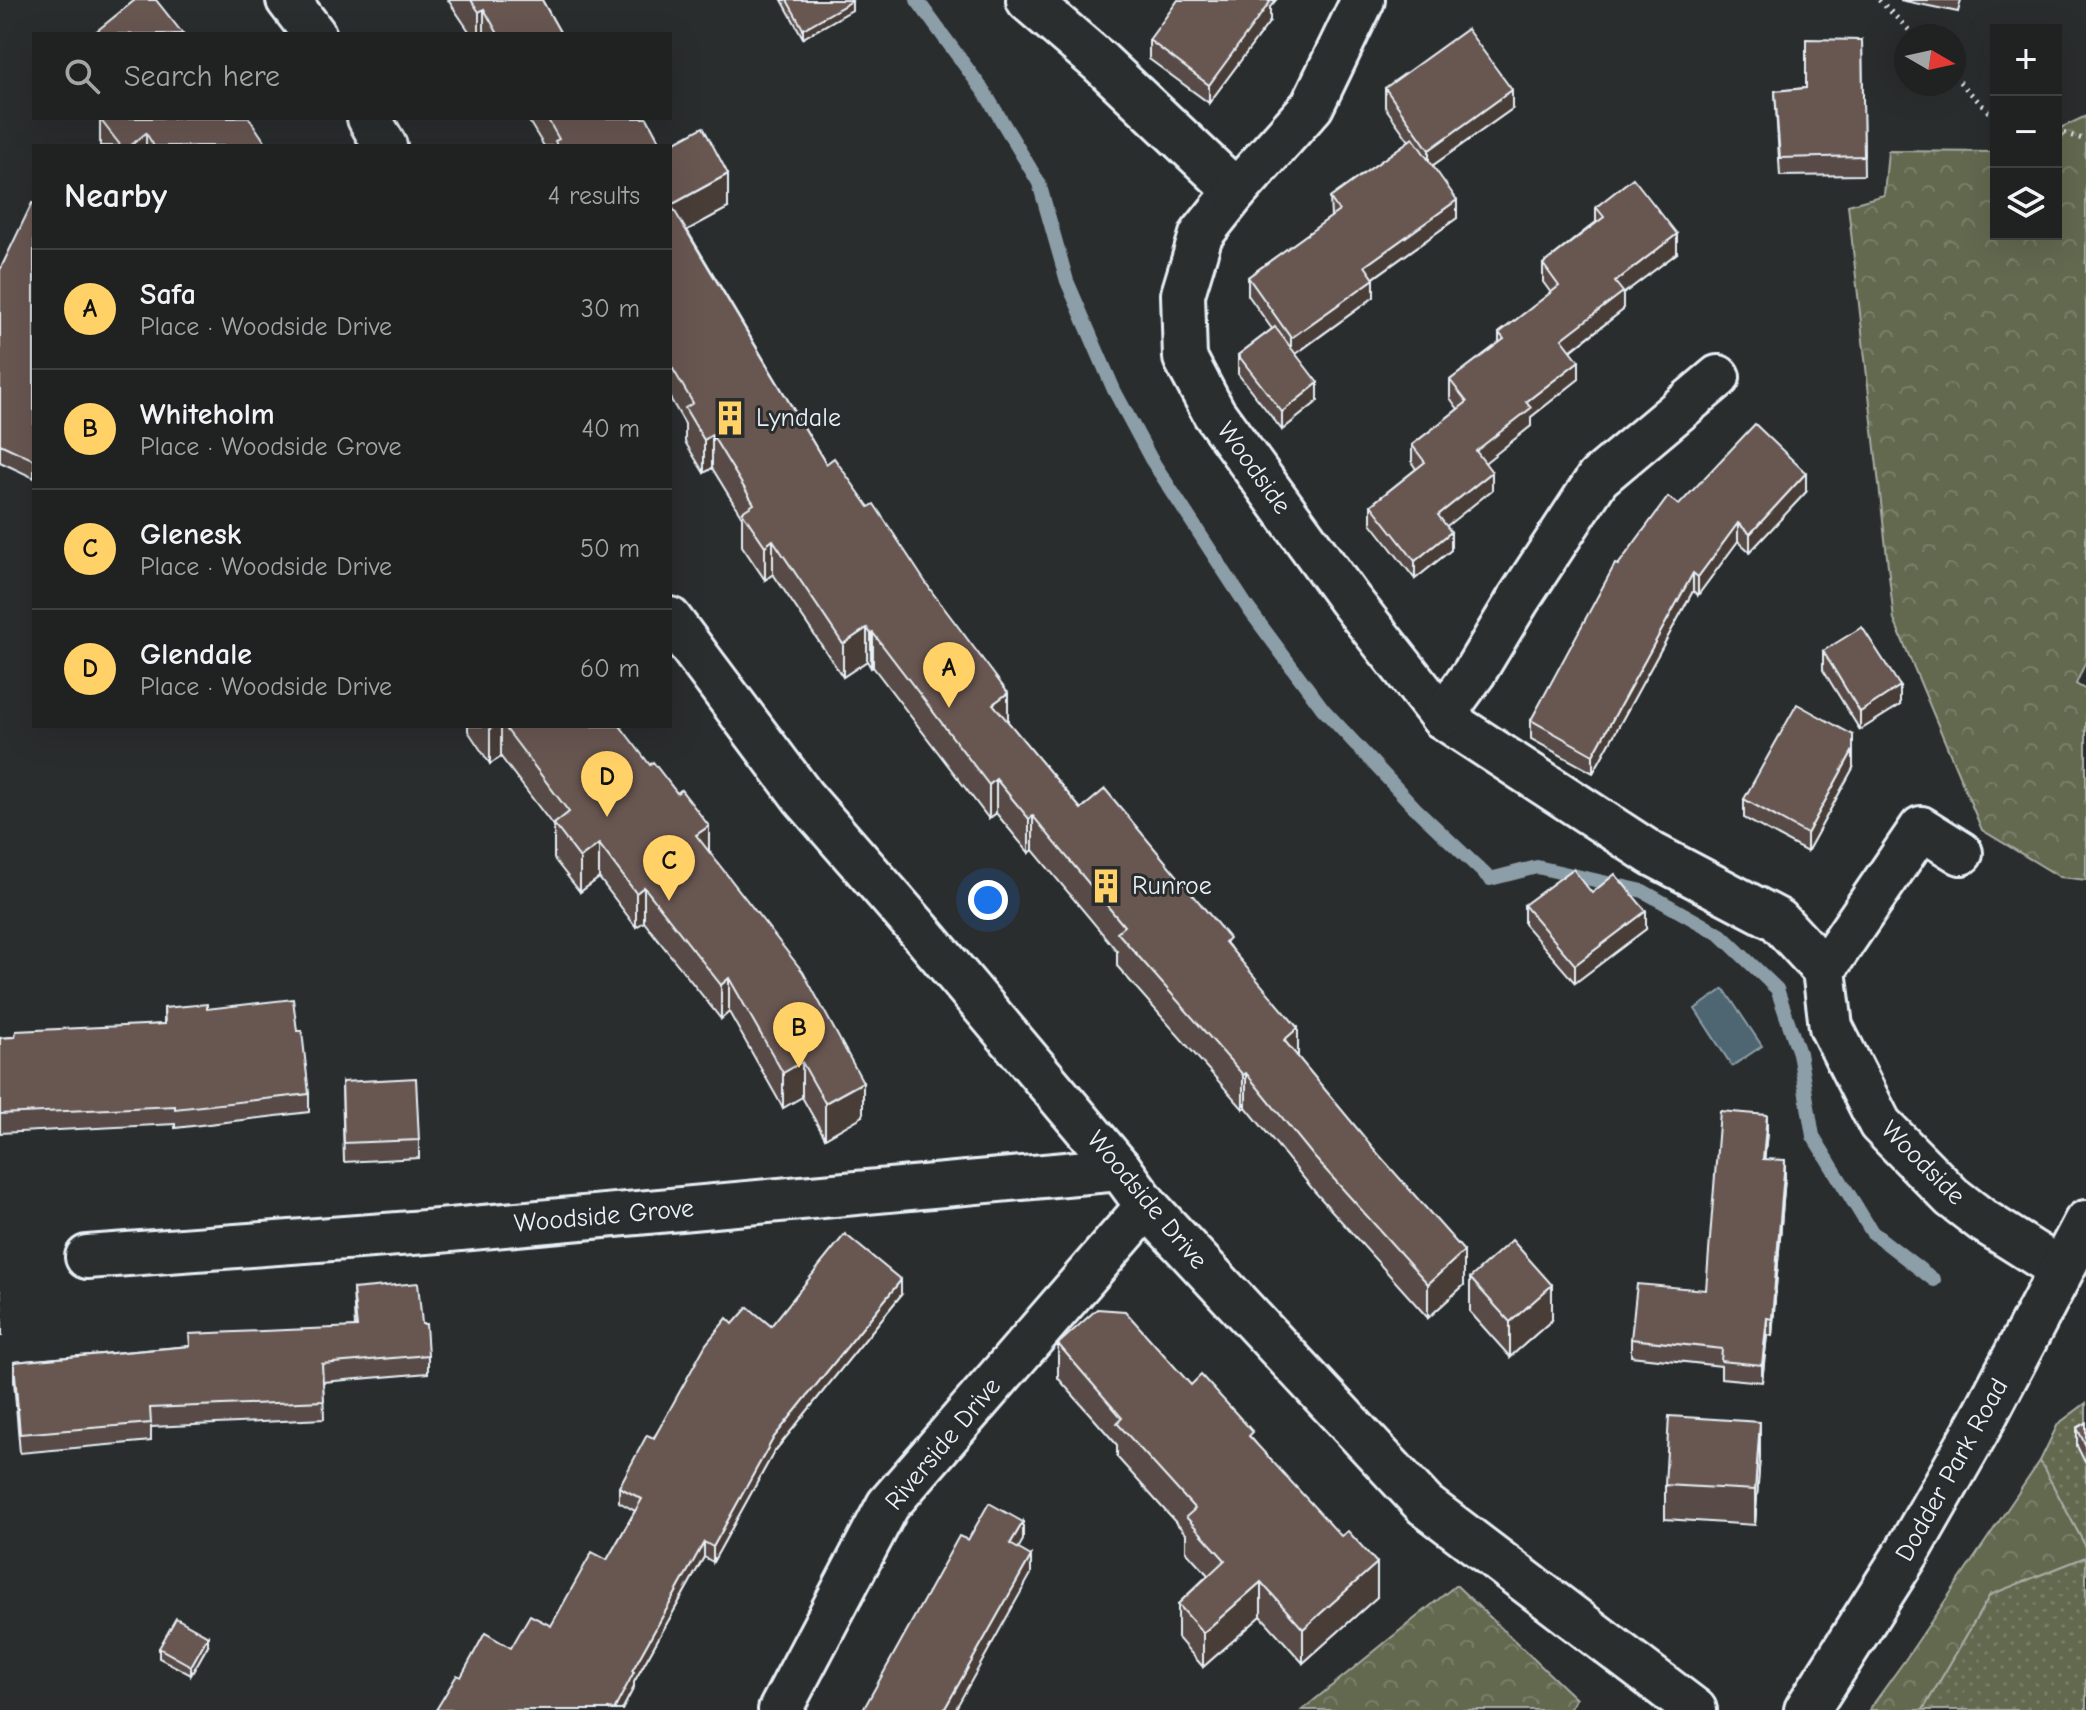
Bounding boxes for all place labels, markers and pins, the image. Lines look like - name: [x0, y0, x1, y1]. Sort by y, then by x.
- building icon: Lyndale: [711, 399, 749, 437]
- place label: Lyndale: [756, 403, 841, 433]
- pin: A: [923, 642, 975, 708]
- pin: D: [581, 751, 633, 817]
- pin: C: [643, 835, 695, 901]
- building icon: Runroe: [1087, 867, 1125, 905]
- place label: Runroe: [1132, 871, 1212, 901]
- pin: B: [773, 1002, 825, 1068]

